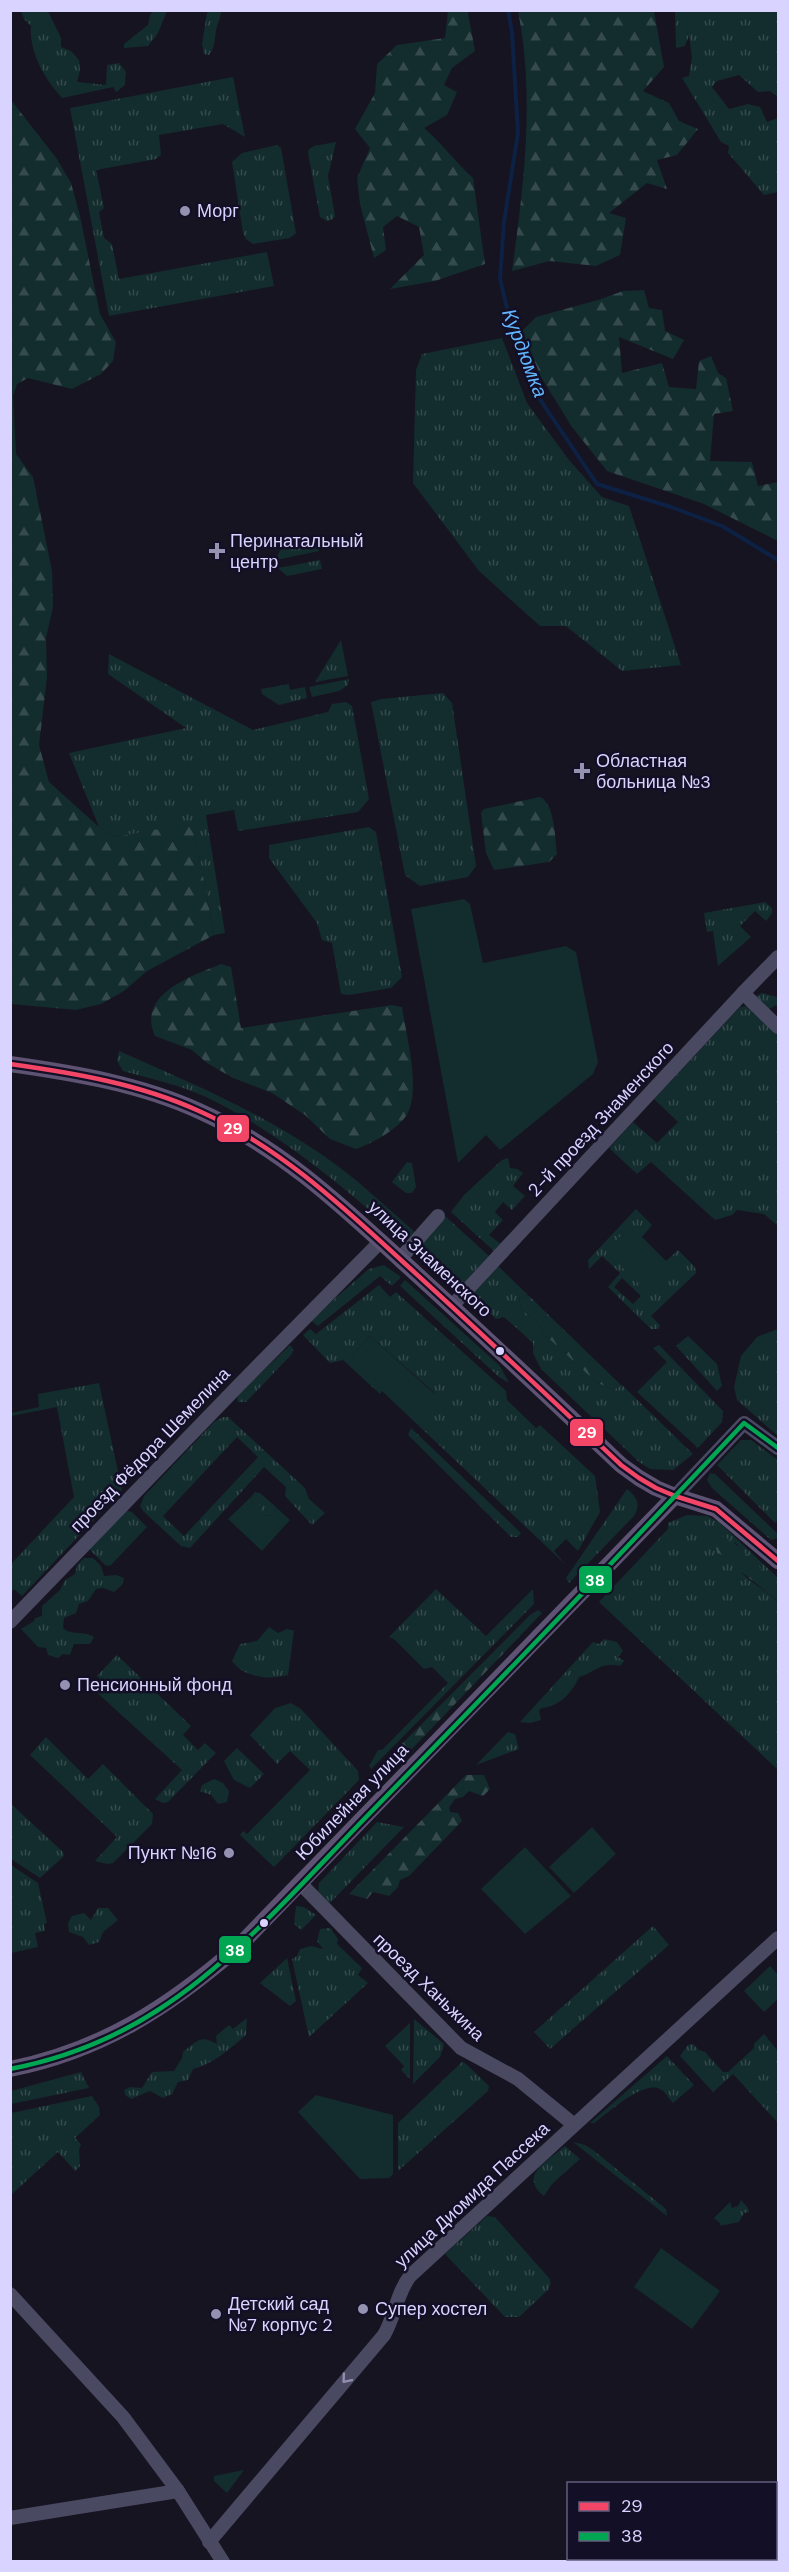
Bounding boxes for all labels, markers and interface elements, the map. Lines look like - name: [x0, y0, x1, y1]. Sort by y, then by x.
- place label: Морг: [197, 199, 239, 223]
- marker: Морг: [178, 204, 192, 218]
- water label: Курдюмка: [496, 305, 554, 401]
- place label: Перинатальный центр: [230, 529, 363, 574]
- marker: Перинатальный центр: [208, 542, 226, 560]
- place label: Областная больница №3: [596, 749, 711, 794]
- marker: Областная больница №3: [573, 762, 591, 780]
- street label: 2-й проезд Знаменского: [523, 1036, 679, 1202]
- line badge: 29: [216, 1114, 250, 1143]
- text: 29: [223, 1118, 243, 1139]
- street label: улица Знаменского: [363, 1195, 497, 1323]
- unlabelled marker: [494, 1345, 506, 1357]
- street label: проезд Фёдора Шемелина: [65, 1362, 236, 1538]
- line badge: 29: [569, 1418, 604, 1447]
- text: 29: [577, 1422, 597, 1443]
- line badge: 38: [578, 1565, 613, 1594]
- text: 38: [585, 1570, 605, 1591]
- place label: Пенсионный фонд: [77, 1673, 232, 1697]
- marker: Пенсионный фонд: [58, 1678, 72, 1692]
- street label: Юбилейная улица: [290, 1738, 414, 1865]
- place label: Пункт №16: [128, 1841, 217, 1865]
- marker: Пункт №16: [222, 1846, 236, 1860]
- unlabelled marker: [258, 1917, 270, 1929]
- street label: проезд Ханьжина: [368, 1928, 491, 2047]
- line badge: 38: [218, 1935, 252, 1964]
- text: 38: [225, 1940, 245, 1961]
- street label: улица Диомида Пассека: [389, 2116, 555, 2273]
- place label: Детский сад №7 корпус 2: [228, 2292, 333, 2337]
- place label: Супер хостел: [375, 2297, 487, 2321]
- marker: Супер хостел: [356, 2302, 370, 2316]
- marker: Детский сад №7 корпус 2: [209, 2307, 223, 2321]
- one-way arrow: [343, 2373, 354, 2384]
- legend: [567, 2482, 777, 2560]
- text: 29: [621, 2494, 643, 2518]
- text: 38: [621, 2524, 643, 2548]

